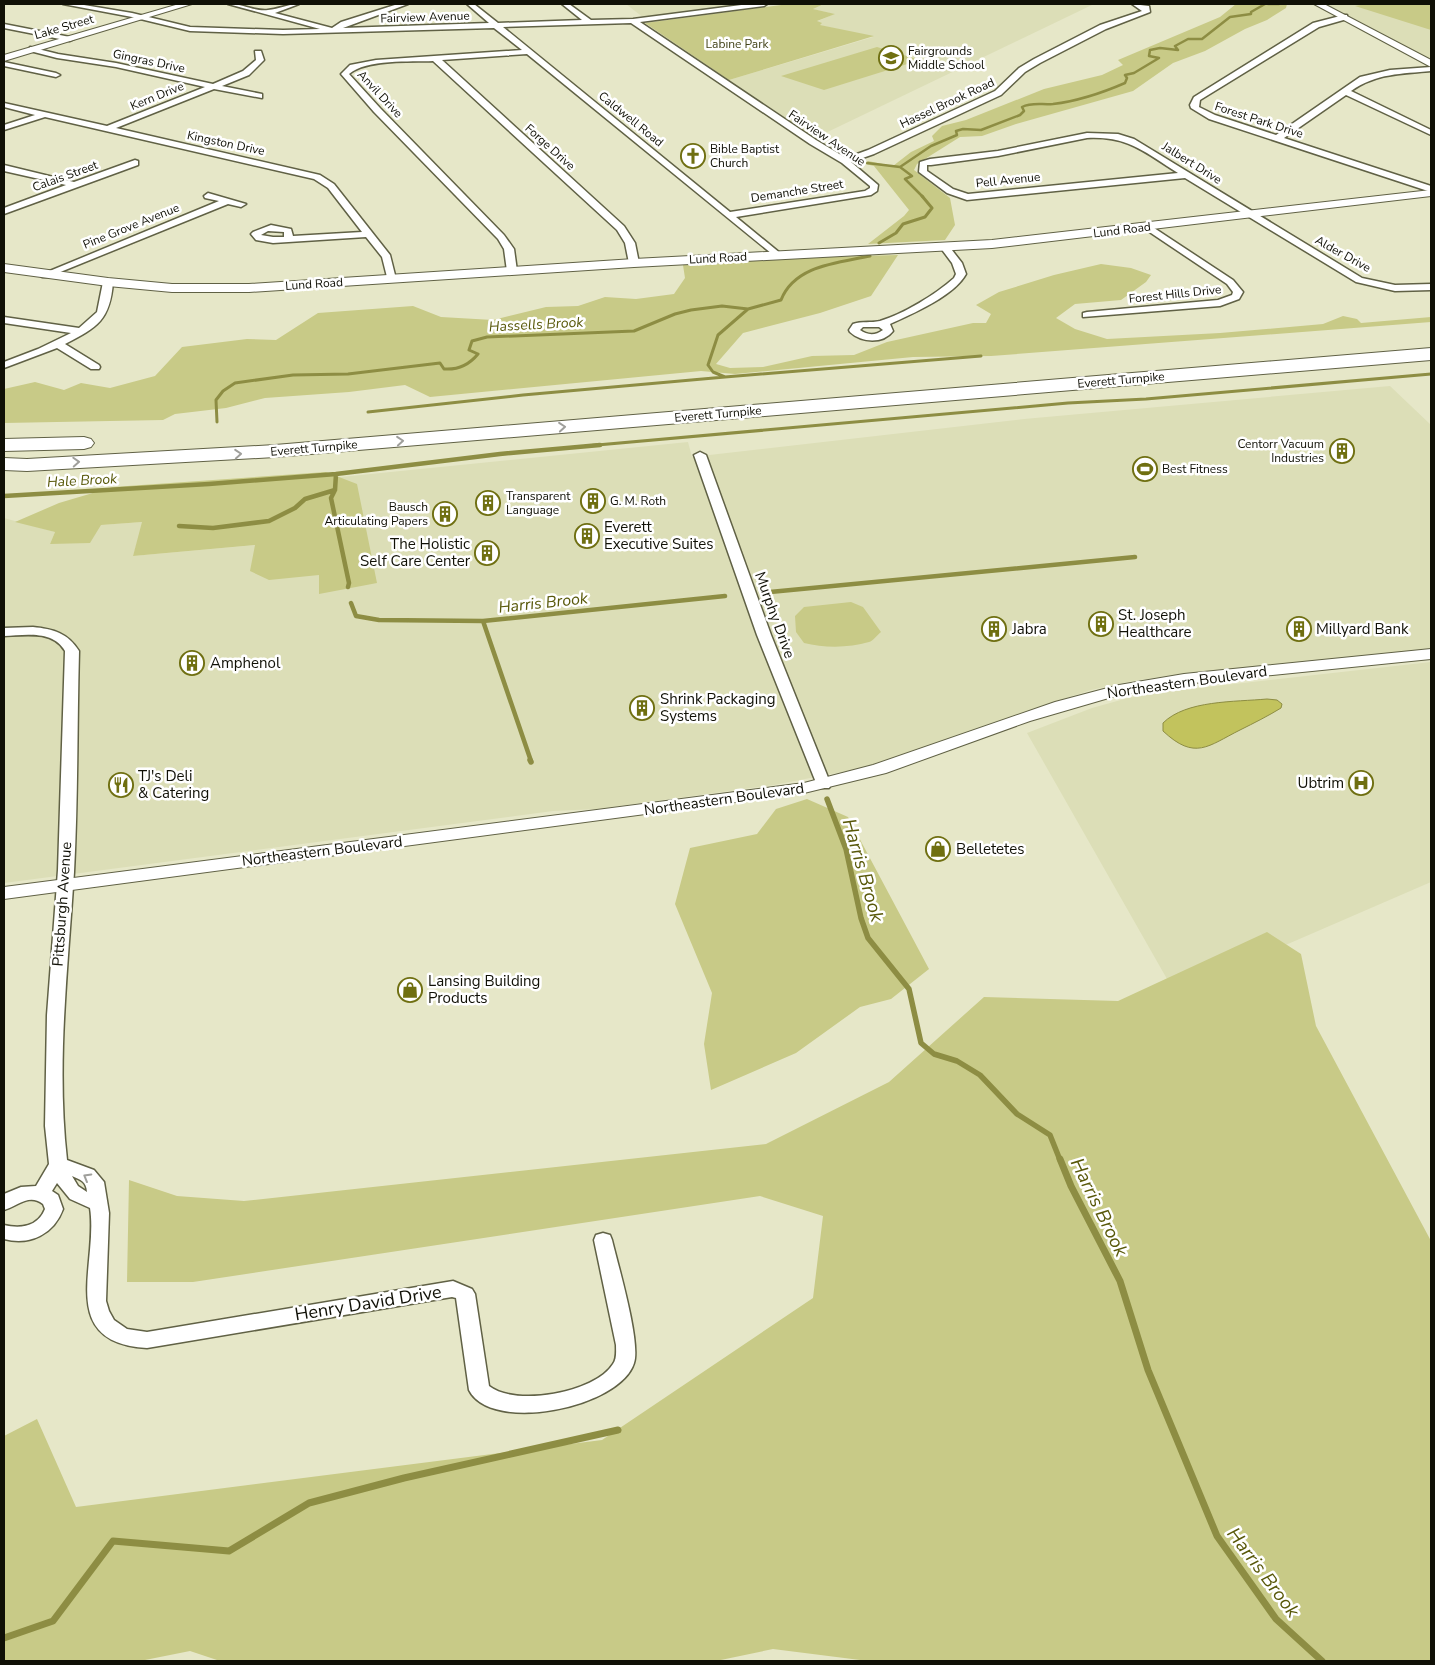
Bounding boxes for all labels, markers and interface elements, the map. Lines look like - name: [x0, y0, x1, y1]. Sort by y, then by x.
- street label: Fairview Avenue: [380, 7, 470, 27]
- street label: Lake Street: [33, 11, 96, 43]
- park label: Labine Park: [706, 36, 769, 52]
- place label: Fairgrounds Middle School: [908, 43, 985, 73]
- school or university icon: Fairgrounds Middle School: [878, 45, 904, 71]
- street label: Gingras Drive: [112, 46, 186, 76]
- street label: Anvil Drive: [354, 67, 406, 121]
- street label: Hassel Brook Road: [897, 74, 997, 132]
- street label: Kern Drive: [128, 78, 186, 114]
- street label: Caldwell Road: [595, 88, 667, 150]
- street label: Forest Park Drive: [1213, 98, 1305, 142]
- street label: Fairview Avenue: [785, 106, 869, 170]
- street label: Forge Drive: [522, 120, 578, 174]
- street label: Kingston Drive: [186, 127, 266, 159]
- street label: Jalbert Drive: [1158, 138, 1225, 188]
- place label: Bible Baptist Church: [710, 141, 780, 171]
- church icon: Bible Baptist Church: [680, 143, 706, 169]
- street label: Calais Street: [30, 156, 101, 195]
- street label: Pell Avenue: [975, 169, 1041, 191]
- street label: Demanche Street: [750, 176, 845, 206]
- street label: Pine Grove Avenue: [80, 199, 182, 253]
- street label: Lund Road: [1092, 219, 1152, 241]
- street label: Alder Drive: [1312, 232, 1374, 276]
- street label: Lund Road: [689, 248, 747, 268]
- street label: Lund Road: [285, 274, 343, 294]
- street label: Forest Hills Drive: [1128, 281, 1222, 307]
- water label: Hassells Brook: [488, 312, 585, 336]
- street label: Everett Turnpike: [1077, 368, 1165, 392]
- street label: Everett Turnpike: [674, 402, 762, 426]
- one-way arrow: [558, 422, 566, 433]
- one-way arrow: [396, 435, 404, 446]
- street label: Everett Turnpike: [270, 436, 358, 460]
- place label: Centorr Vacuum Industries: [1237, 436, 1324, 466]
- building icon: Centorr Vacuum Industries: [1329, 438, 1355, 464]
- one-way arrow: [234, 448, 242, 459]
- sports icon: Best Fitness: [1132, 456, 1158, 482]
- one-way arrow: [72, 457, 80, 468]
- place label: Best Fitness: [1162, 461, 1228, 477]
- water label: Hale Brook: [46, 469, 119, 492]
- place label: Transparent Language: [506, 488, 571, 518]
- building icon: G. M. Roth: [580, 488, 606, 514]
- building icon: Transparent Language: [475, 490, 501, 516]
- place label: G. M. Roth: [610, 493, 666, 509]
- place label: Bausch Articulating Papers: [324, 499, 428, 529]
- building icon: Bausch Articulating Papers: [432, 501, 458, 527]
- place label: Everett Executive Suites: [604, 517, 713, 554]
- building icon: Everett Executive Suites: [574, 523, 600, 549]
- place label: The Holistic Self Care Center: [360, 534, 471, 571]
- building icon: The Holistic Self Care Center: [474, 540, 500, 566]
- street label: Murphy Drive: [750, 569, 800, 661]
- water label: Harris Brook: [497, 587, 590, 619]
- place label: St. Joseph Healthcare: [1118, 605, 1192, 642]
- building icon: St. Joseph Healthcare: [1088, 611, 1114, 637]
- building icon: Jabra: [981, 616, 1007, 642]
- building icon: Millyard Bank: [1286, 616, 1312, 642]
- place label: Jabra: [1011, 619, 1047, 639]
- place label: Millyard Bank: [1316, 619, 1409, 639]
- building icon: Amphenol: [179, 650, 205, 676]
- place label: Amphenol: [210, 653, 281, 673]
- street label: Northeastern Boulevard: [1106, 661, 1268, 703]
- place label: Shrink Packaging Systems: [660, 689, 775, 726]
- building icon: Shrink Packaging Systems: [629, 695, 655, 721]
- place label: TJ's Deli & Catering: [138, 766, 209, 803]
- hospital icon: Ubtrim: [1348, 770, 1374, 796]
- restaurant icon: TJ's Deli & Catering: [108, 772, 134, 798]
- place label: Ubtrim: [1297, 773, 1344, 793]
- street label: Northeastern Boulevard: [643, 778, 805, 820]
- water label: Harris Brook: [836, 815, 890, 926]
- street label: Northeastern Boulevard: [241, 831, 403, 871]
- shop icon: Belletetes: [925, 836, 951, 862]
- place label: Belletetes: [956, 839, 1024, 859]
- street label: Pittsburgh Avenue: [48, 841, 76, 967]
- place label: Lansing Building Products: [428, 971, 540, 1008]
- shop icon: Lansing Building Products: [397, 977, 423, 1003]
- water label: Harris Brook: [1064, 1154, 1134, 1262]
- one-way arrow: [83, 1173, 92, 1183]
- street label: Henry David Drive: [293, 1280, 443, 1326]
- water label: Harris Brook: [1221, 1522, 1306, 1623]

